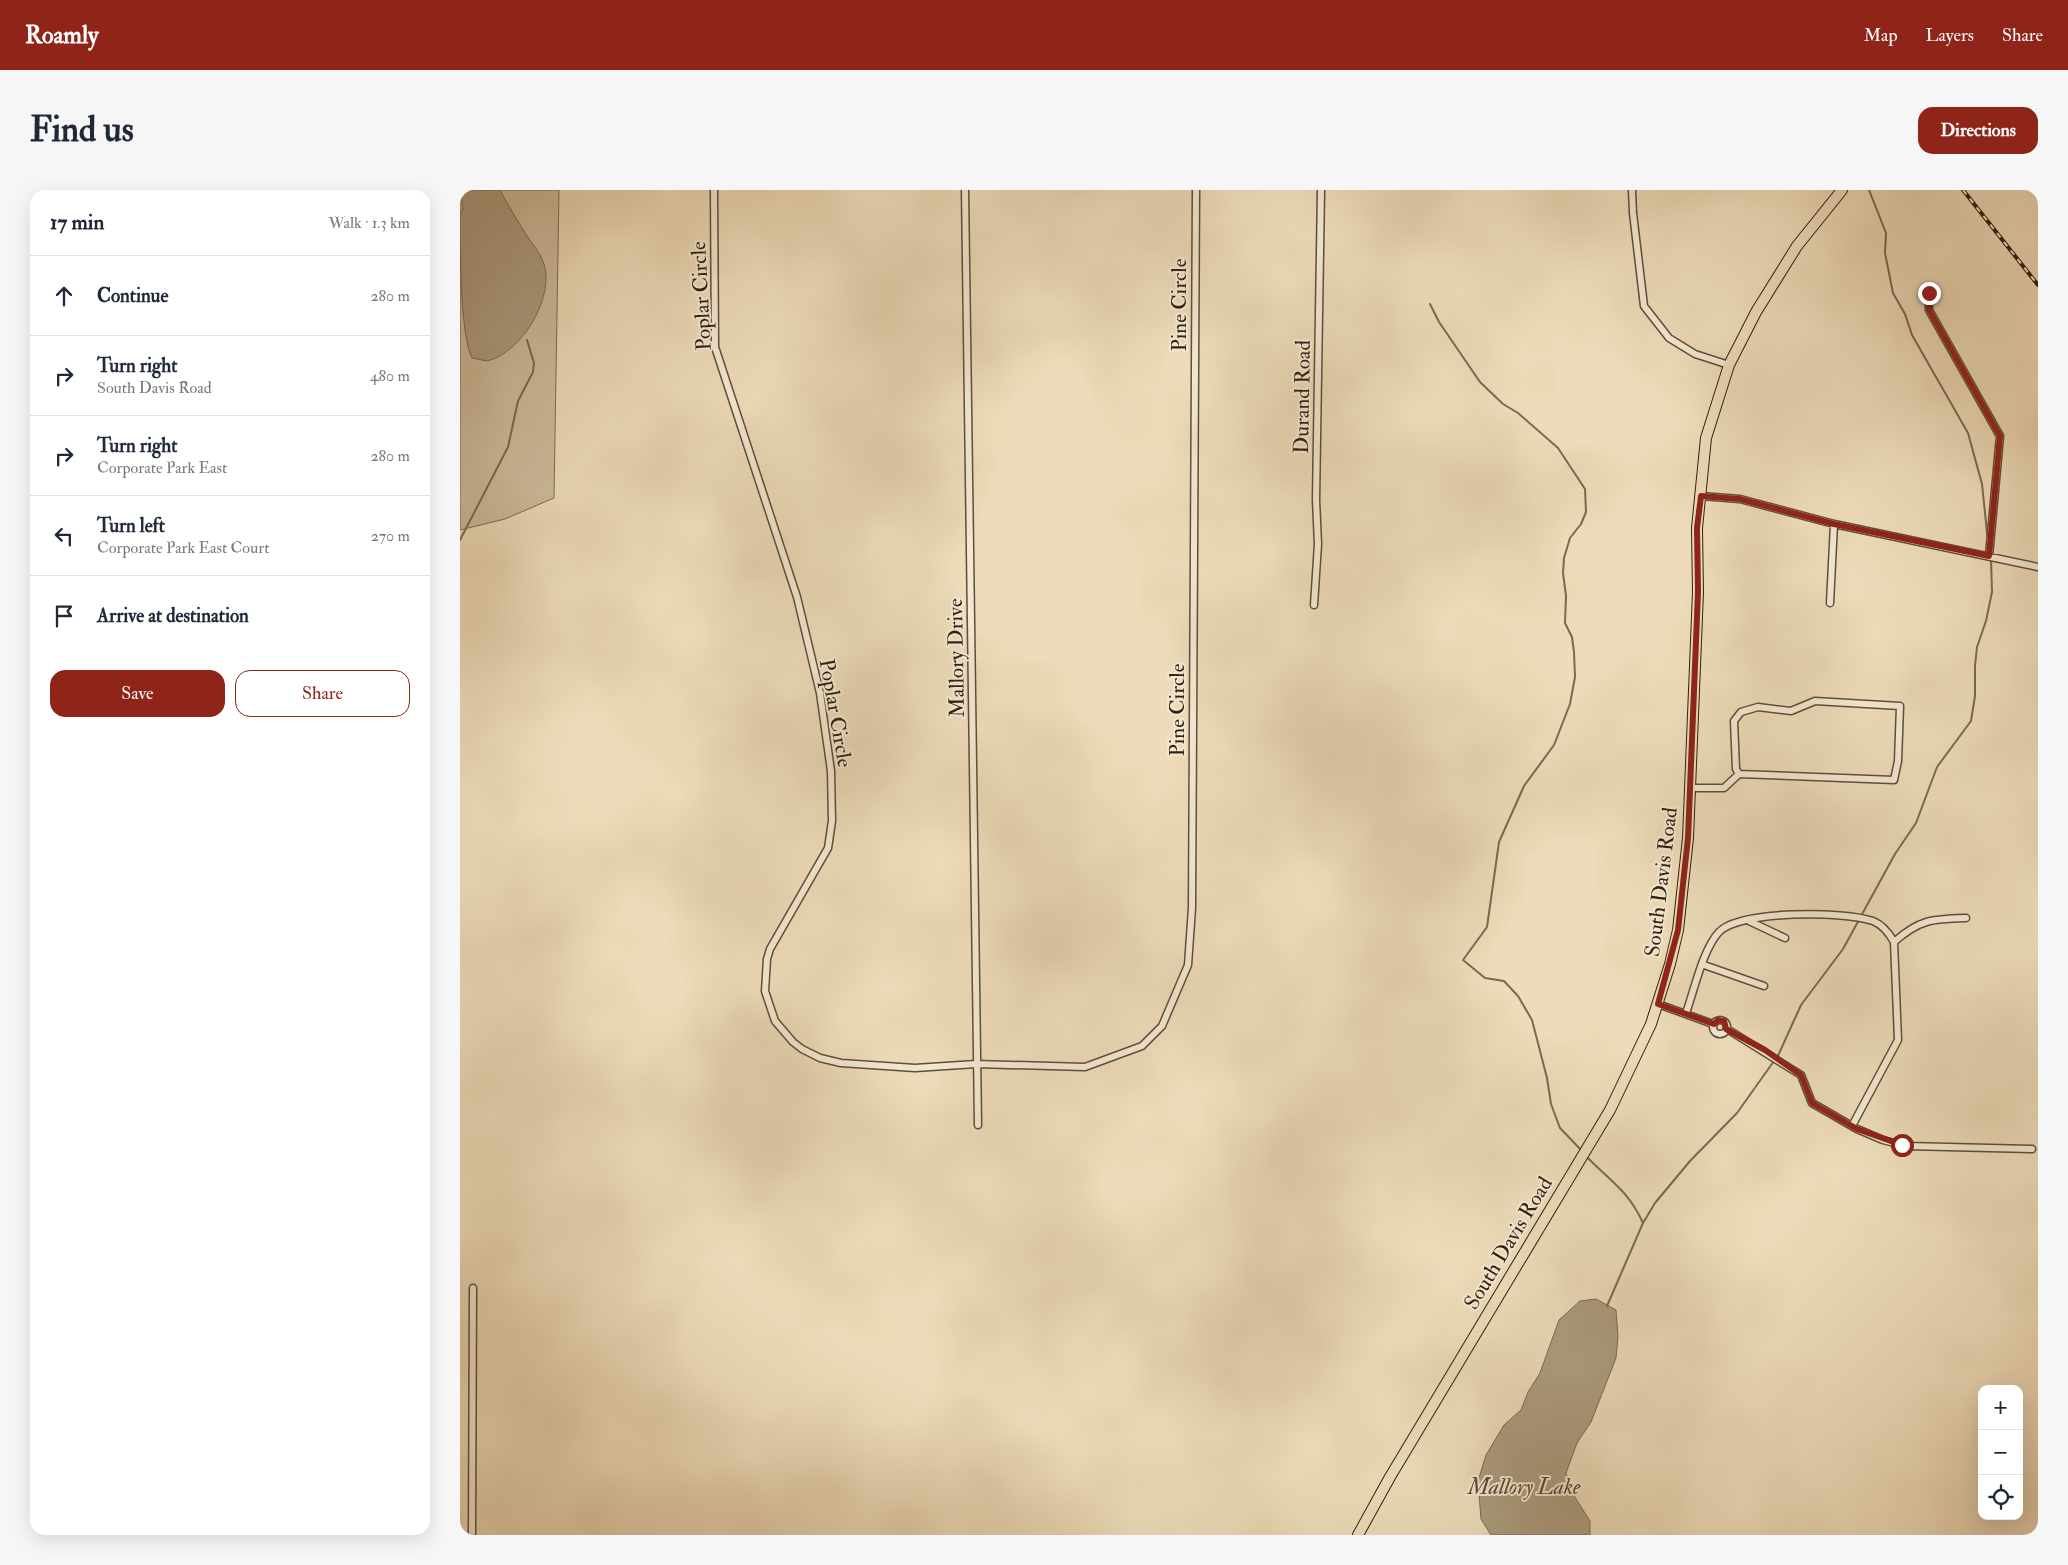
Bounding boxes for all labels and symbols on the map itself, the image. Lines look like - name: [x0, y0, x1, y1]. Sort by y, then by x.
- street label: Poplar Circle: [685, 240, 718, 351]
- street label: Pine Circle: [1166, 258, 1193, 351]
- route end: [1918, 282, 1941, 305]
- street label: Durand Road: [1288, 339, 1317, 454]
- street label: Mallory Drive: [942, 598, 971, 718]
- street label: Poplar Circle: [813, 657, 858, 770]
- street label: Pine Circle: [1164, 663, 1191, 756]
- street label: South Davis Road: [1639, 805, 1684, 958]
- route start: [1891, 1134, 1914, 1157]
- street label: South Davis Road: [1458, 1171, 1559, 1315]
- water label: Mallory Lake: [1466, 1473, 1581, 1501]

